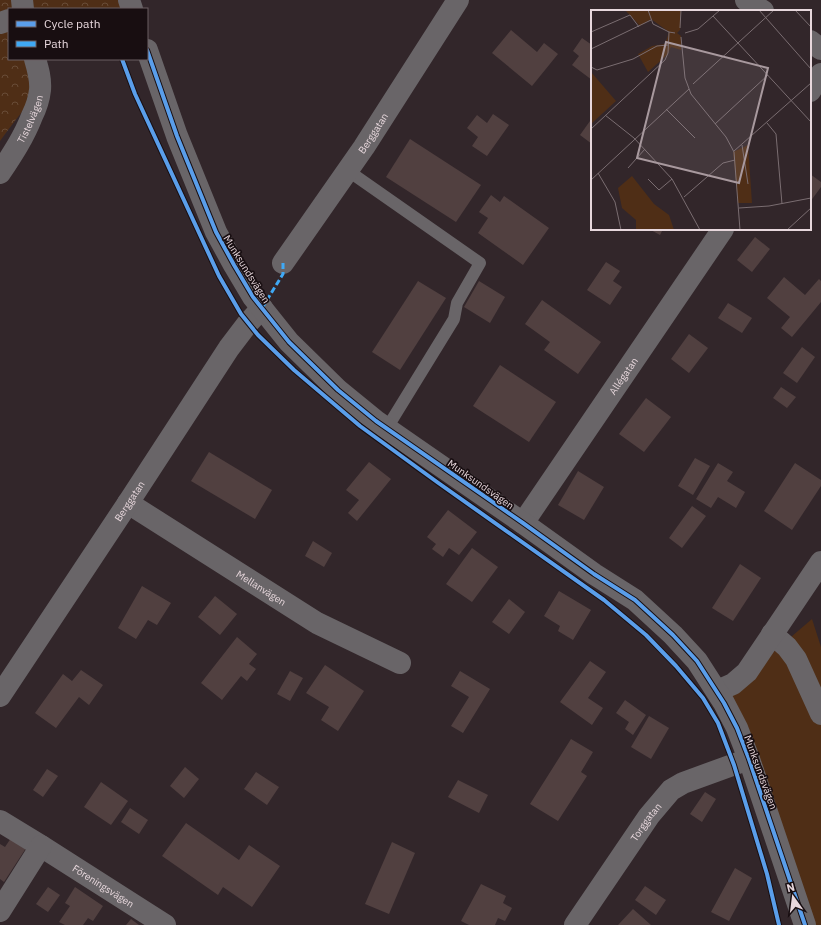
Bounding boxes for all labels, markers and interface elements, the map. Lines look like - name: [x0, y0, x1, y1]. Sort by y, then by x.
- legend: [8, 8, 148, 60]
- inset map: [591, 10, 811, 230]
- text: Cycle path: [44, 16, 101, 31]
- text: Path: [44, 36, 69, 51]
- street label: Tistelvägen: [14, 94, 46, 146]
- street label: Berggatan: [355, 111, 391, 156]
- street label: Munksundsvägen: [220, 233, 273, 306]
- street label: Allégatan: [606, 355, 641, 397]
- street label: Munksundsvägen: [445, 457, 516, 512]
- street label: Berggatan: [112, 478, 148, 524]
- street label: Mellanvägen: [234, 567, 288, 609]
- street label: Munksundsvägen: [741, 733, 780, 811]
- street label: Torggatan: [628, 800, 664, 844]
- street label: Föreningsvägen: [70, 862, 136, 911]
- north arrow: [773, 877, 813, 917]
- text: N: [785, 880, 796, 895]

